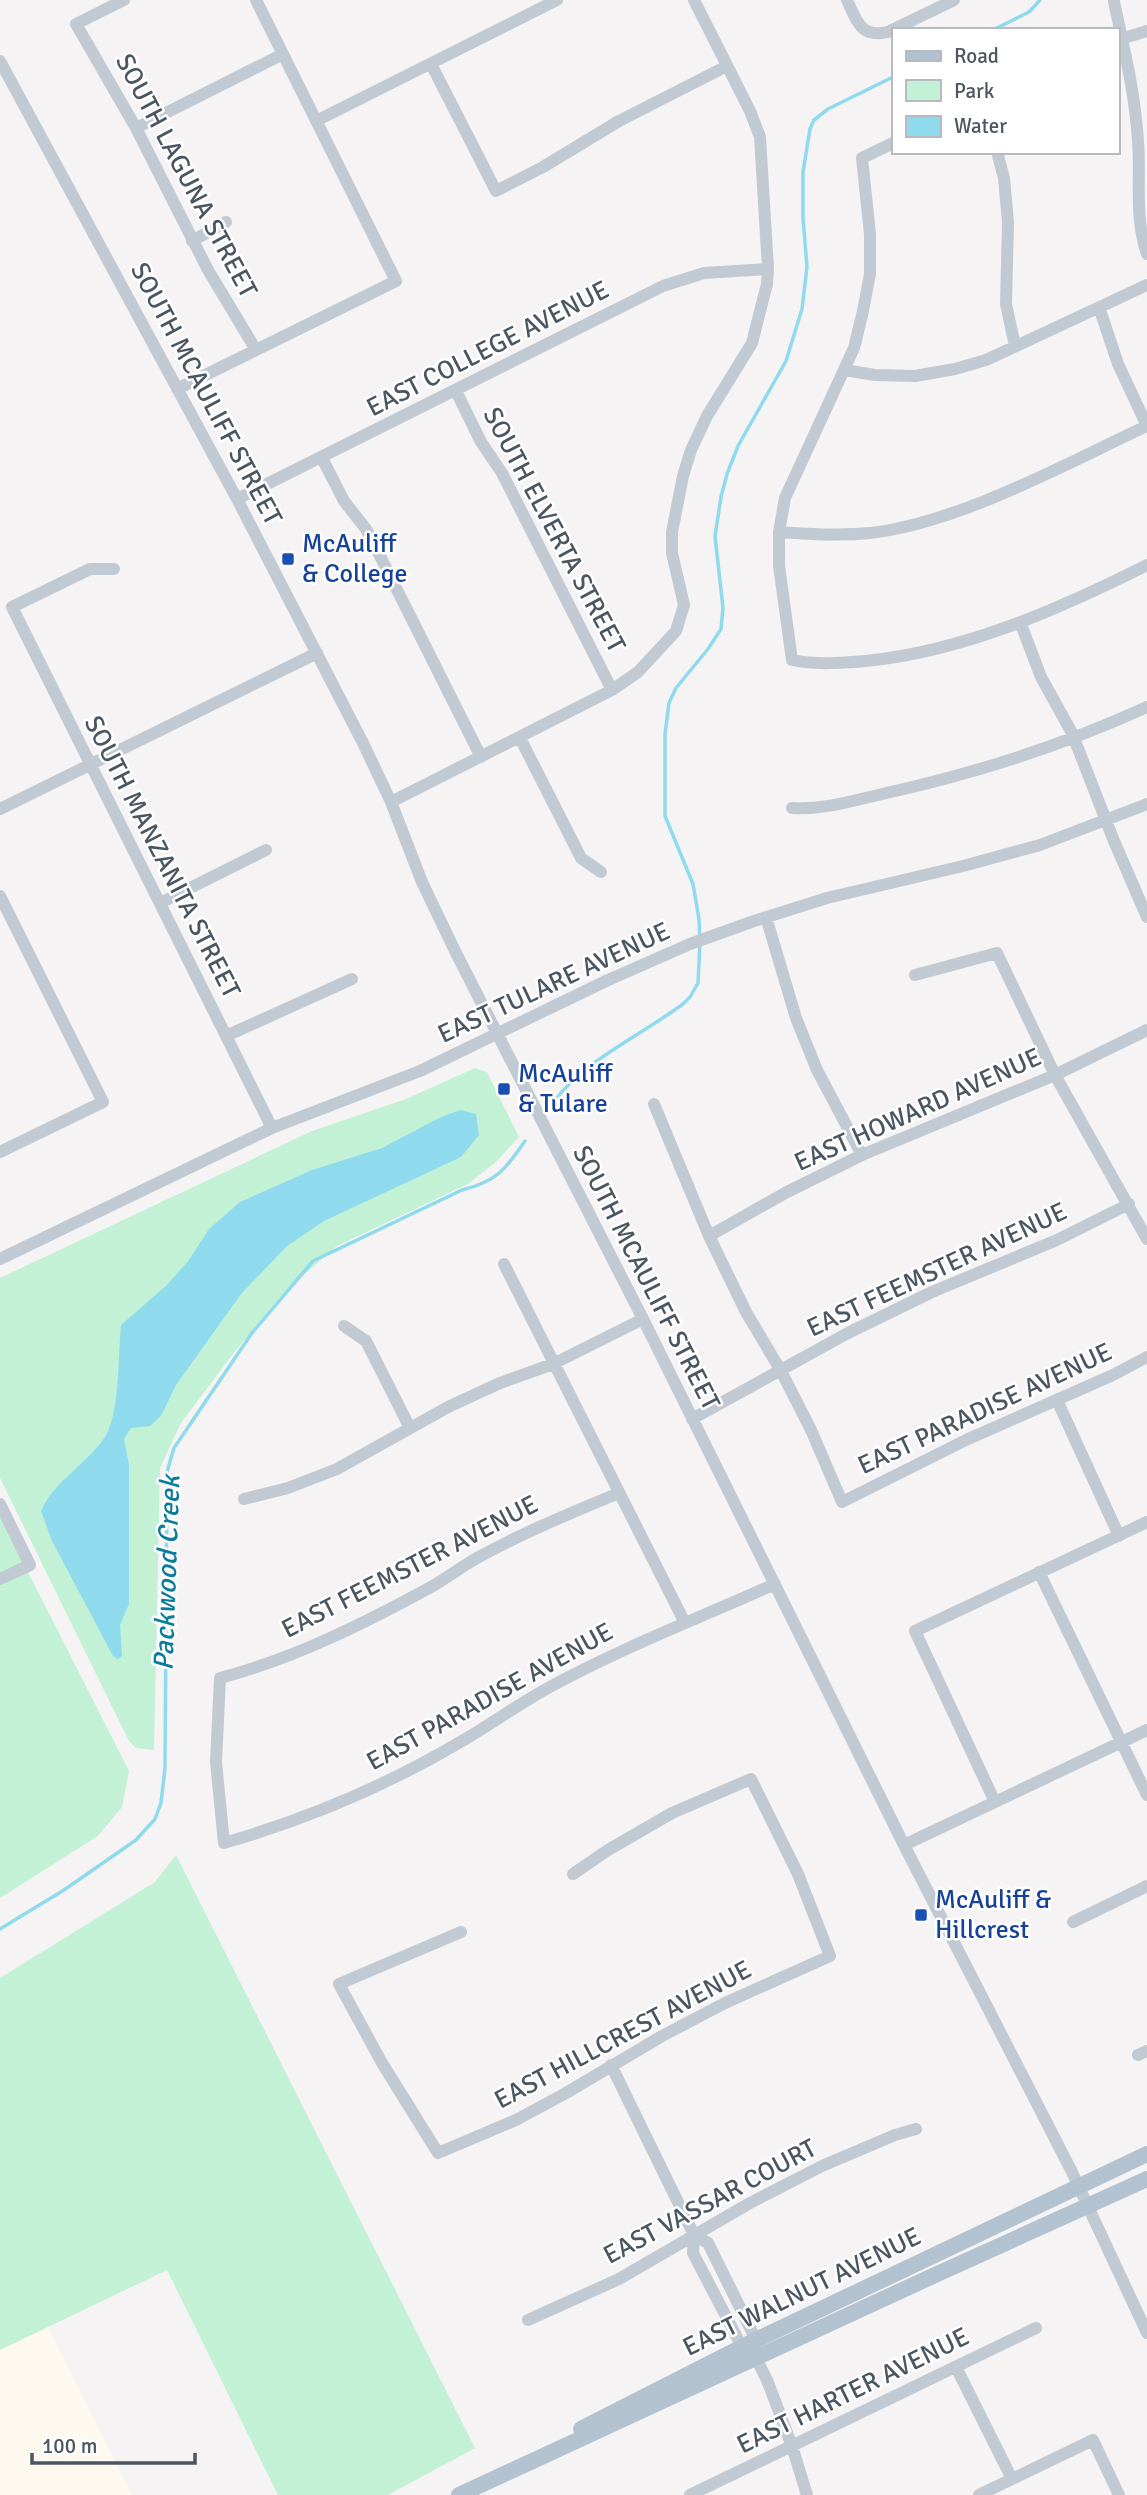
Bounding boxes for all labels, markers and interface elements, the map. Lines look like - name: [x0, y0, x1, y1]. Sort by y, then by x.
- legend: [892, 28, 1119, 154]
- text: Road: [954, 43, 999, 69]
- street label: SOUTH LAGUNA STREET: [108, 49, 264, 304]
- text: Park: [954, 78, 995, 104]
- text: Water: [954, 113, 1007, 139]
- street label: SOUTH MCAULIFF STREET: [123, 257, 289, 531]
- street label: EAST COLLEGE AVENUE: [361, 274, 615, 424]
- street label: SOUTH ELVERTA STREET: [476, 402, 632, 658]
- place label: McAuliff & College: [302, 528, 407, 590]
- marker: McAuliff & College: [280, 551, 296, 567]
- street label: SOUTH MANZANITA STREET: [77, 711, 247, 1004]
- street label: EAST TULARE AVENUE: [433, 915, 675, 1051]
- street label: EAST HOWARD AVENUE: [790, 1041, 1046, 1179]
- place label: McAuliff & Tulare: [518, 1058, 614, 1120]
- marker: McAuliff & Tulare: [496, 1081, 512, 1097]
- street label: SOUTH MCAULIFF STREET: [565, 1140, 727, 1416]
- street label: EAST FEEMSTER AVENUE: [802, 1196, 1072, 1344]
- street label: EAST PARADISE AVENUE: [853, 1336, 1117, 1482]
- water label: Packwood Creek: [147, 1472, 188, 1671]
- street label: EAST FEEMSTER AVENUE: [276, 1488, 544, 1646]
- street label: EAST PARADISE AVENUE: [361, 1616, 619, 1778]
- place label: McAuliff & Hillcrest: [935, 1884, 1051, 1946]
- marker: McAuliff & Hillcrest: [913, 1907, 929, 1923]
- street label: EAST HILLCREST AVENUE: [489, 1954, 757, 2116]
- street label: EAST VASSAR COURT: [598, 2132, 822, 2272]
- street label: EAST WALNUT AVENUE: [678, 2220, 926, 2364]
- street label: EAST HARTER AVENUE: [732, 2321, 974, 2461]
- scale bar: [32, 2422, 194, 2466]
- text: 100 m: [42, 2433, 97, 2459]

